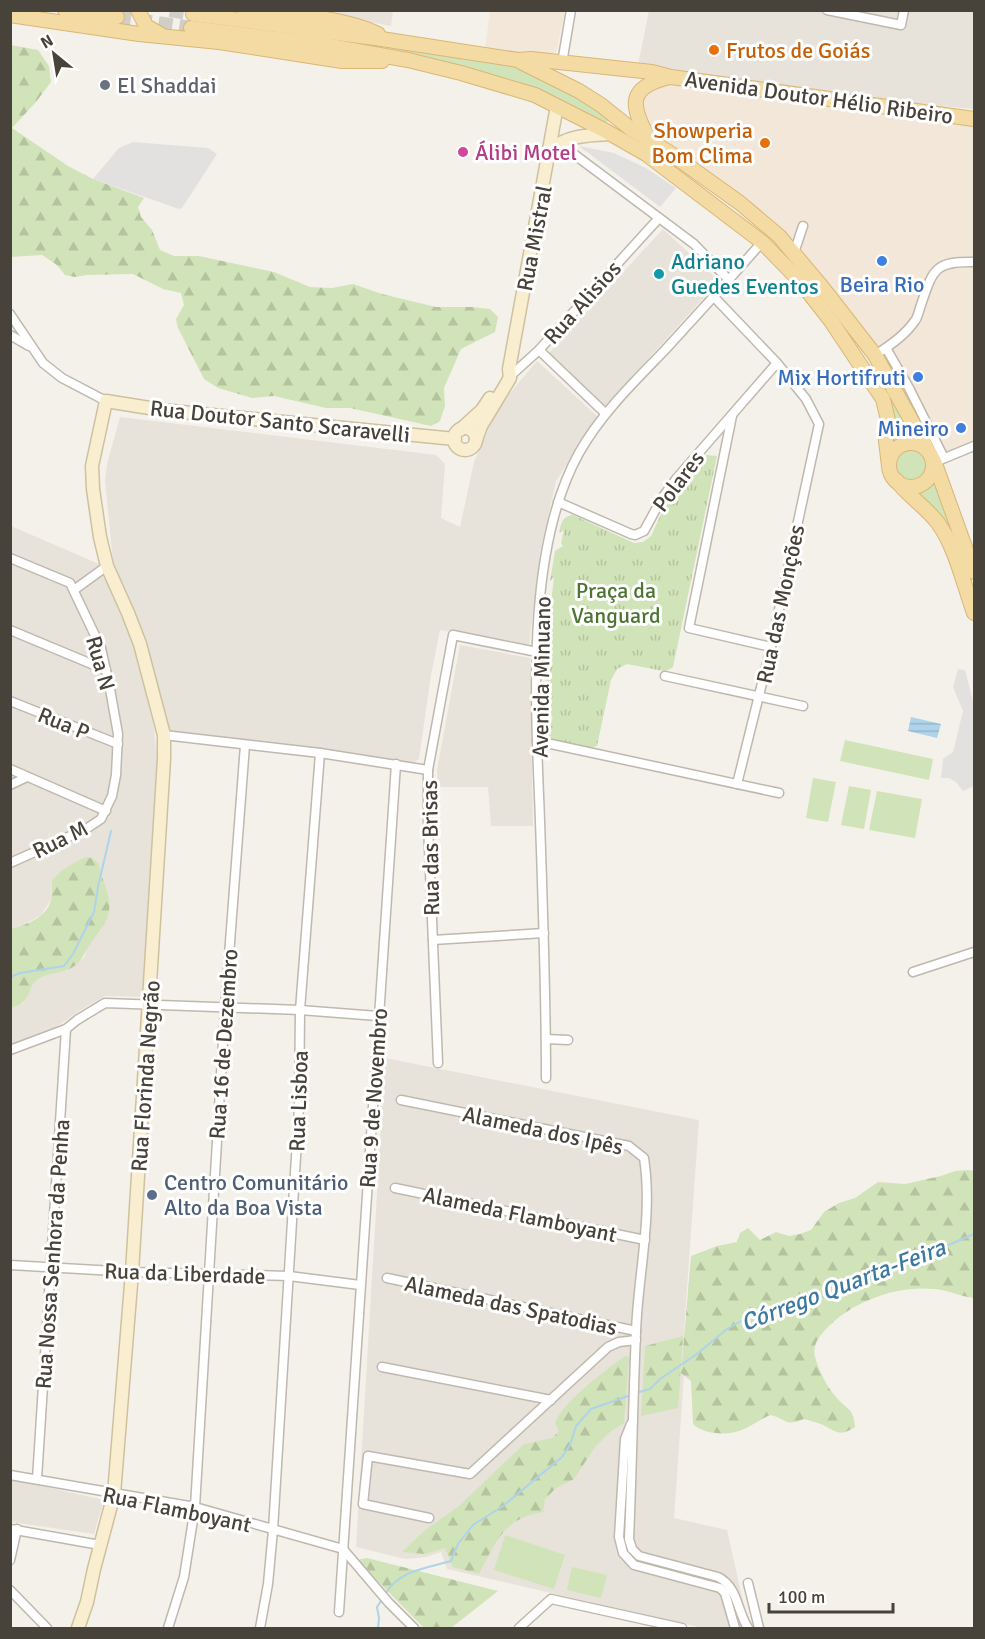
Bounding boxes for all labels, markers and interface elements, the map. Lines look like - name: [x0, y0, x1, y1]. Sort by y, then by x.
- north arrow: [24, 24, 84, 84]
- text: N: [37, 30, 57, 53]
- place label: Frutos de Goiás: [726, 37, 870, 64]
- marker: Frutos de Goiás: [707, 43, 721, 57]
- street label: Avenida Doutor Hélio Ribeiro: [683, 65, 955, 130]
- place label: El Shaddai: [117, 72, 217, 99]
- marker: El Shaddai: [98, 78, 112, 92]
- place label: Showperia Bom Clima: [652, 117, 753, 169]
- marker: Showperia Bom Clima: [758, 136, 772, 150]
- place label: Álibi Motel: [475, 139, 577, 166]
- marker: Álibi Motel: [456, 145, 470, 159]
- street label: Rua Mistral: [511, 183, 558, 293]
- place label: Adriano Guedes Eventos: [671, 248, 819, 300]
- marker: Beira Rio: [875, 254, 889, 268]
- street label: Rua Alisios: [538, 255, 627, 350]
- marker: Adriano Guedes Eventos: [652, 267, 666, 281]
- place label: Beira Rio: [840, 271, 924, 298]
- place label: Mix Hortifruti: [777, 364, 906, 391]
- marker: Mix Hortifruti: [911, 370, 925, 384]
- street label: Rua Doutor Santo Scaravelli: [149, 394, 411, 449]
- place label: Mineiro: [877, 415, 949, 442]
- marker: Mineiro: [954, 421, 968, 435]
- street label: Polares: [647, 446, 710, 517]
- street label: Rua das Monções: [750, 522, 810, 686]
- park label: Praça da Vanguard: [571, 577, 661, 629]
- street label: Avenida Minuano: [527, 596, 556, 758]
- street label: Rua N: [80, 633, 121, 694]
- street label: Rua P: [34, 701, 94, 746]
- street label: Rua das Brisas: [416, 780, 445, 916]
- street label: Rua M: [28, 814, 92, 864]
- street label: Rua 16 de Dezembro: [203, 948, 244, 1140]
- street label: Rua Florinda Negrão: [125, 979, 166, 1173]
- street label: Rua 9 de Novembro: [354, 1007, 393, 1189]
- street label: Rua Lisboa: [283, 1050, 314, 1152]
- street label: Alameda dos Ipês: [460, 1100, 626, 1161]
- street label: Rua Nossa Senhora da Penha: [30, 1118, 75, 1390]
- place label: Centro Comunitário Alto da Boa Vista: [164, 1169, 349, 1221]
- street label: Alameda Flamboyant: [421, 1181, 619, 1248]
- marker: Centro Comunitário Alto da Boa Vista: [145, 1188, 159, 1202]
- water label: Córrego Quarta-Feira: [736, 1232, 950, 1338]
- street label: Rua da Liberdade: [104, 1257, 266, 1290]
- street label: Alameda das Spatodias: [402, 1270, 620, 1341]
- street label: Rua Flamboyant: [100, 1481, 254, 1538]
- scale bar: [769, 1576, 894, 1614]
- text: 100 m: [778, 1586, 825, 1608]

